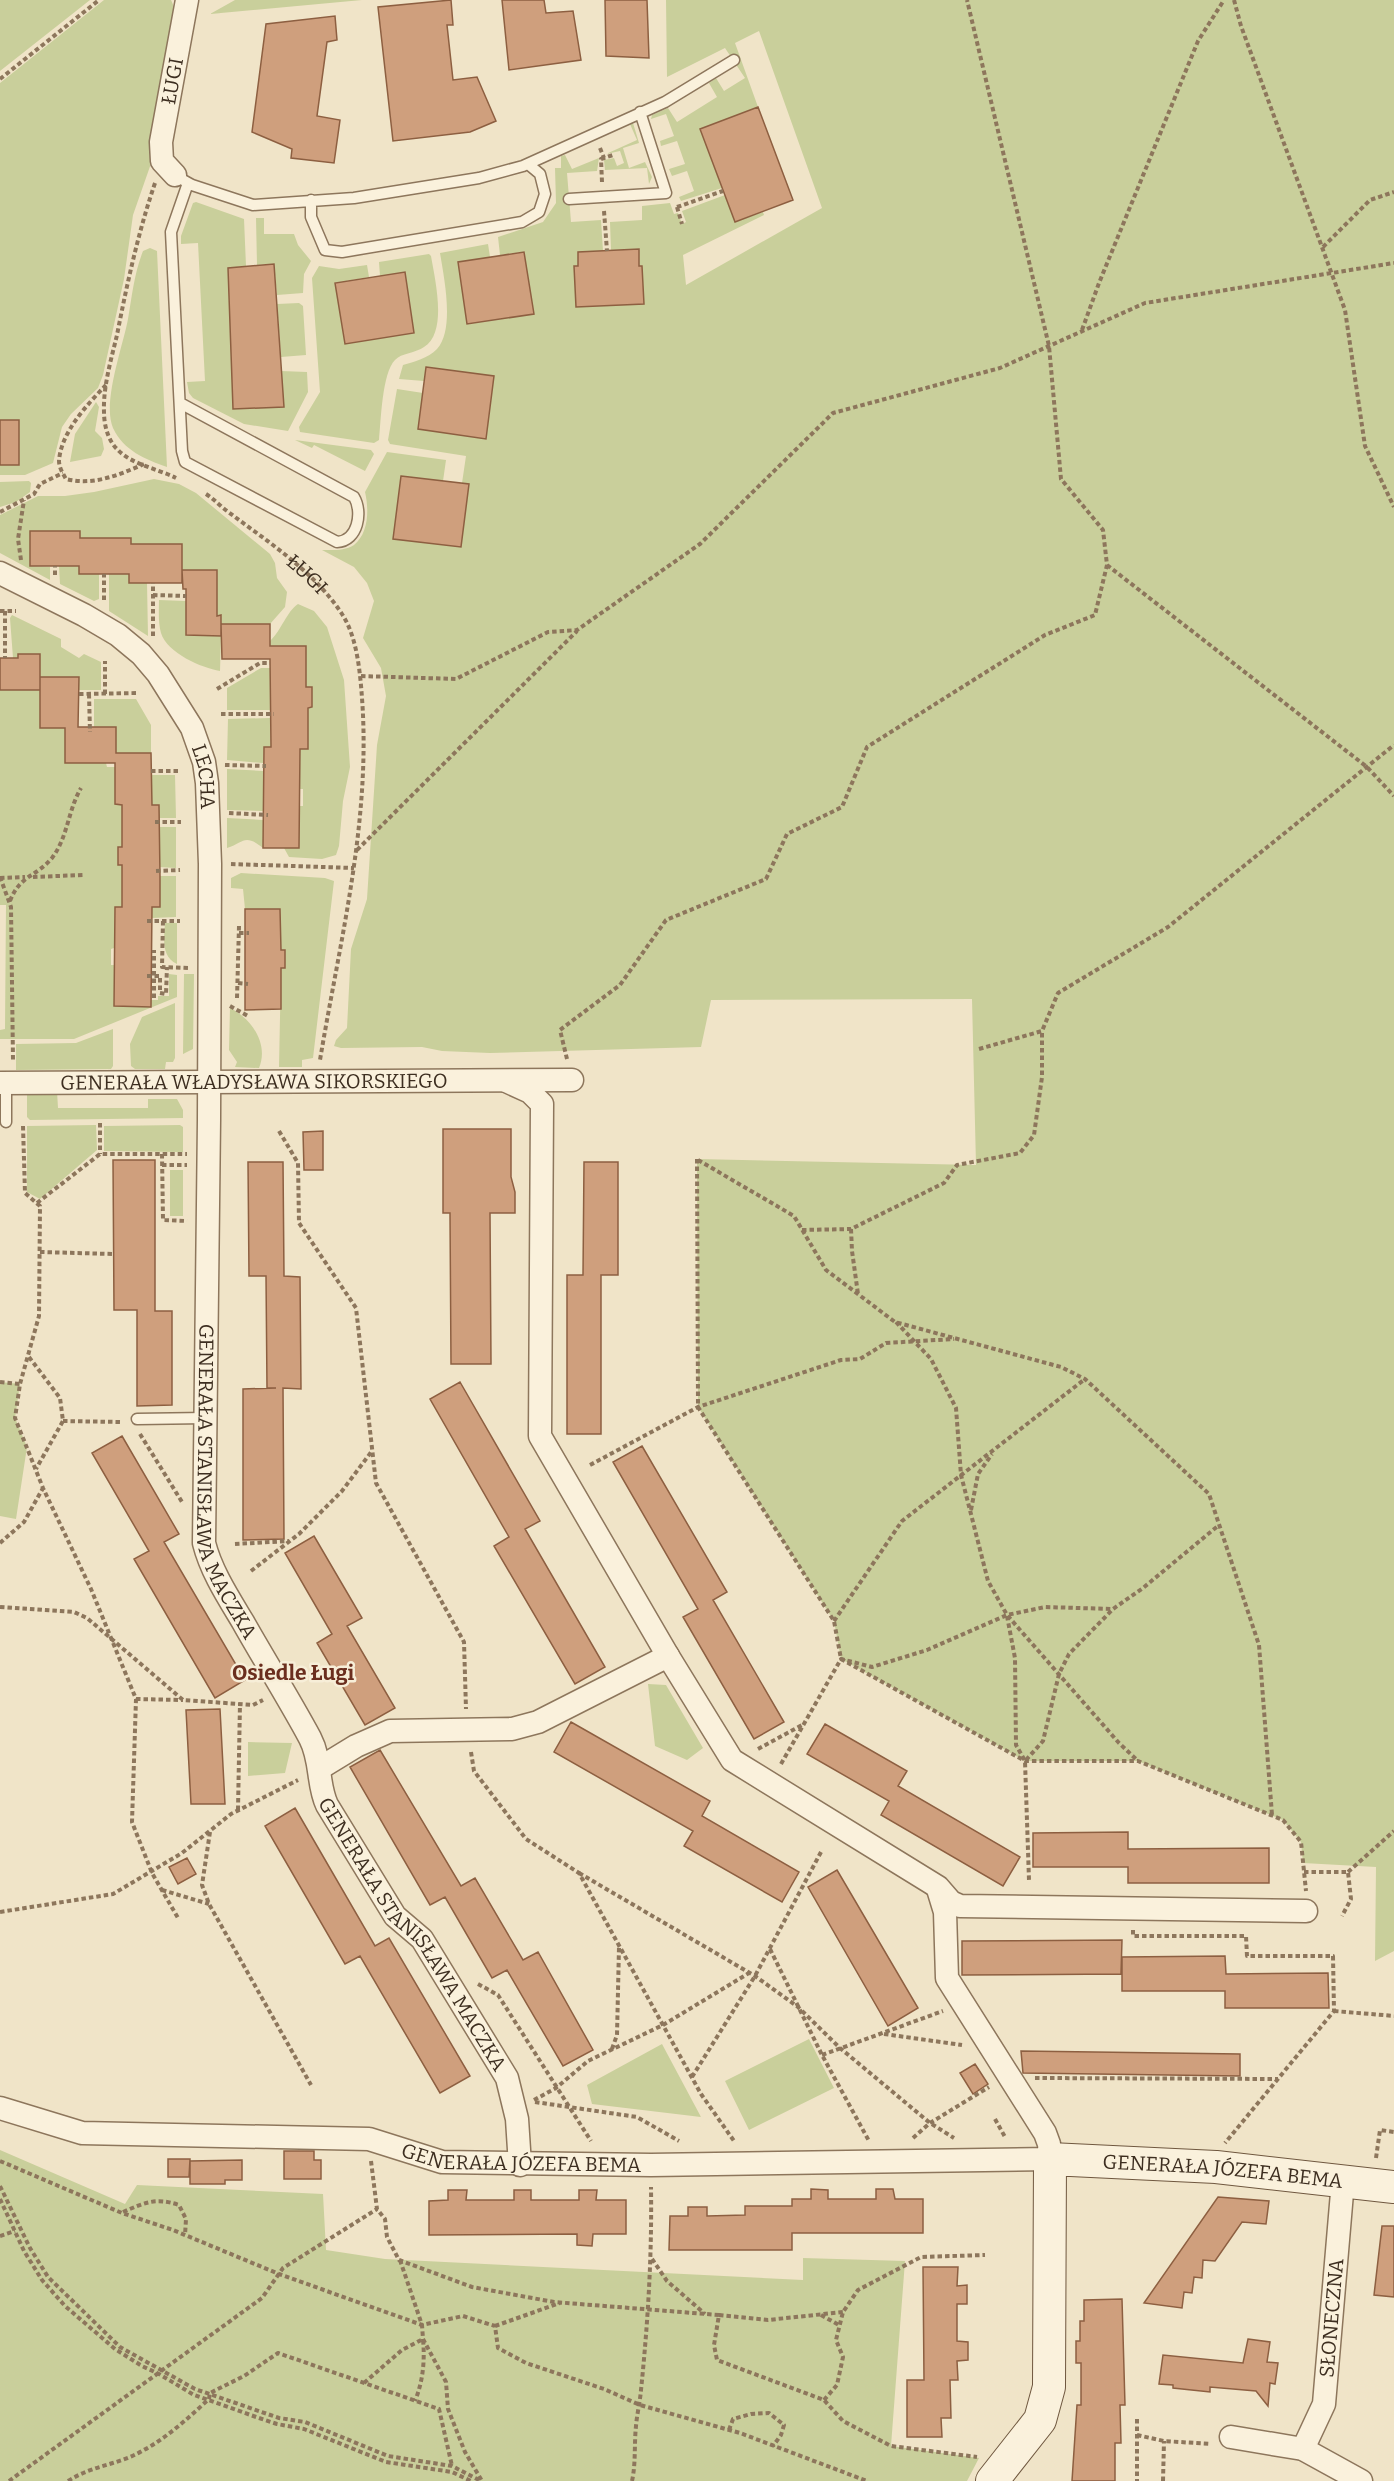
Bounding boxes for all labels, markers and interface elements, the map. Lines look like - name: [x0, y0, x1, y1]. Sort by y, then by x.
- street label: ŁUGI: [156, 56, 188, 107]
- street label: ŁUGI: [282, 549, 333, 599]
- street label: LECHA: [187, 741, 220, 810]
- street label: GENERAŁA WŁADYSŁAWA SIKORSKIEGO: [60, 1069, 448, 1095]
- street label: GENERAŁA STANISŁAWA MACZKA: [192, 1324, 262, 1644]
- district label: Osiedle Ługi: [232, 1660, 354, 1686]
- street label: GENERAŁA STANISŁAWA MACZKA: [313, 1793, 512, 2076]
- street label: GENERAŁA JÓZEFA BEMA: [399, 2138, 642, 2177]
- street label: GENERAŁA JÓZEFA BEMA: [1102, 2150, 1345, 2193]
- street label: SŁONECZNA: [1314, 2257, 1348, 2379]

